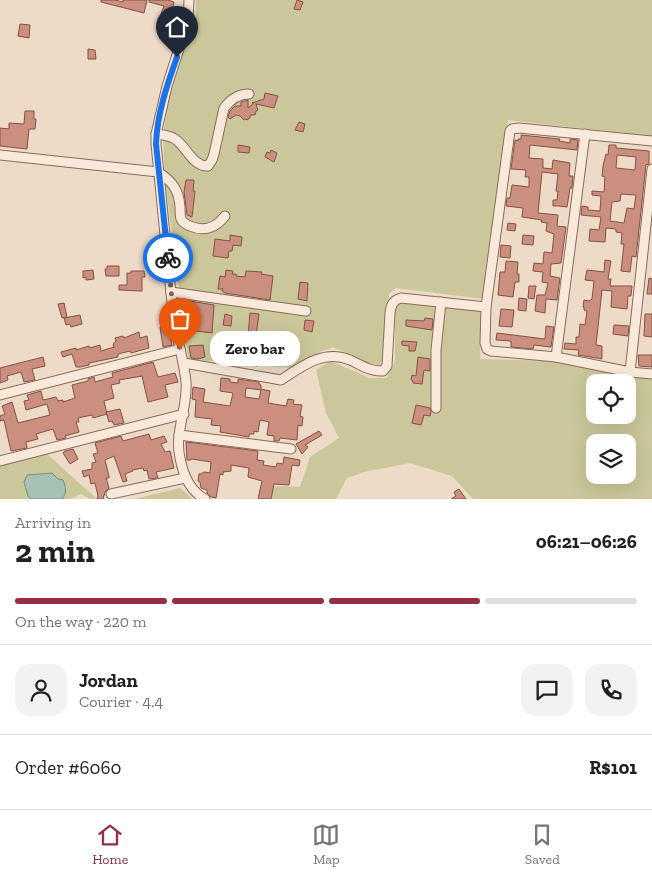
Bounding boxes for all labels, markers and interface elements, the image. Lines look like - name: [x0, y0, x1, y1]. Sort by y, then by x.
- pin: [156, 6, 198, 57]
- icon: home: [163, 13, 191, 41]
- courier: [143, 233, 193, 283]
- icon: bike: [154, 244, 182, 272]
- pin: [159, 298, 201, 349]
- icon: bag: [166, 305, 194, 333]
- callout: Zero bar: [210, 332, 300, 366]
- text: Zero bar: [225, 339, 285, 358]
- map controls: [586, 374, 636, 484]
- button: locate: [586, 374, 636, 424]
- button: layers: [586, 434, 636, 484]
- text: Arriving in: [15, 513, 91, 532]
- text: 06:21–06:26: [536, 530, 637, 553]
- text: 2 min: [15, 532, 95, 570]
- text: On the way · 220 m: [15, 612, 147, 631]
- button: person: [15, 664, 67, 716]
- button: chat: [521, 664, 573, 716]
- button: phone: [585, 664, 637, 716]
- text: Jordan: [79, 669, 138, 692]
- text: Courier · 4.4: [79, 692, 163, 711]
- text: Order #6060: [15, 756, 121, 779]
- text: R$101: [589, 756, 637, 779]
- tab: Home: [92, 821, 128, 868]
- tab: Map: [312, 821, 340, 868]
- tab: Saved: [525, 821, 560, 868]

